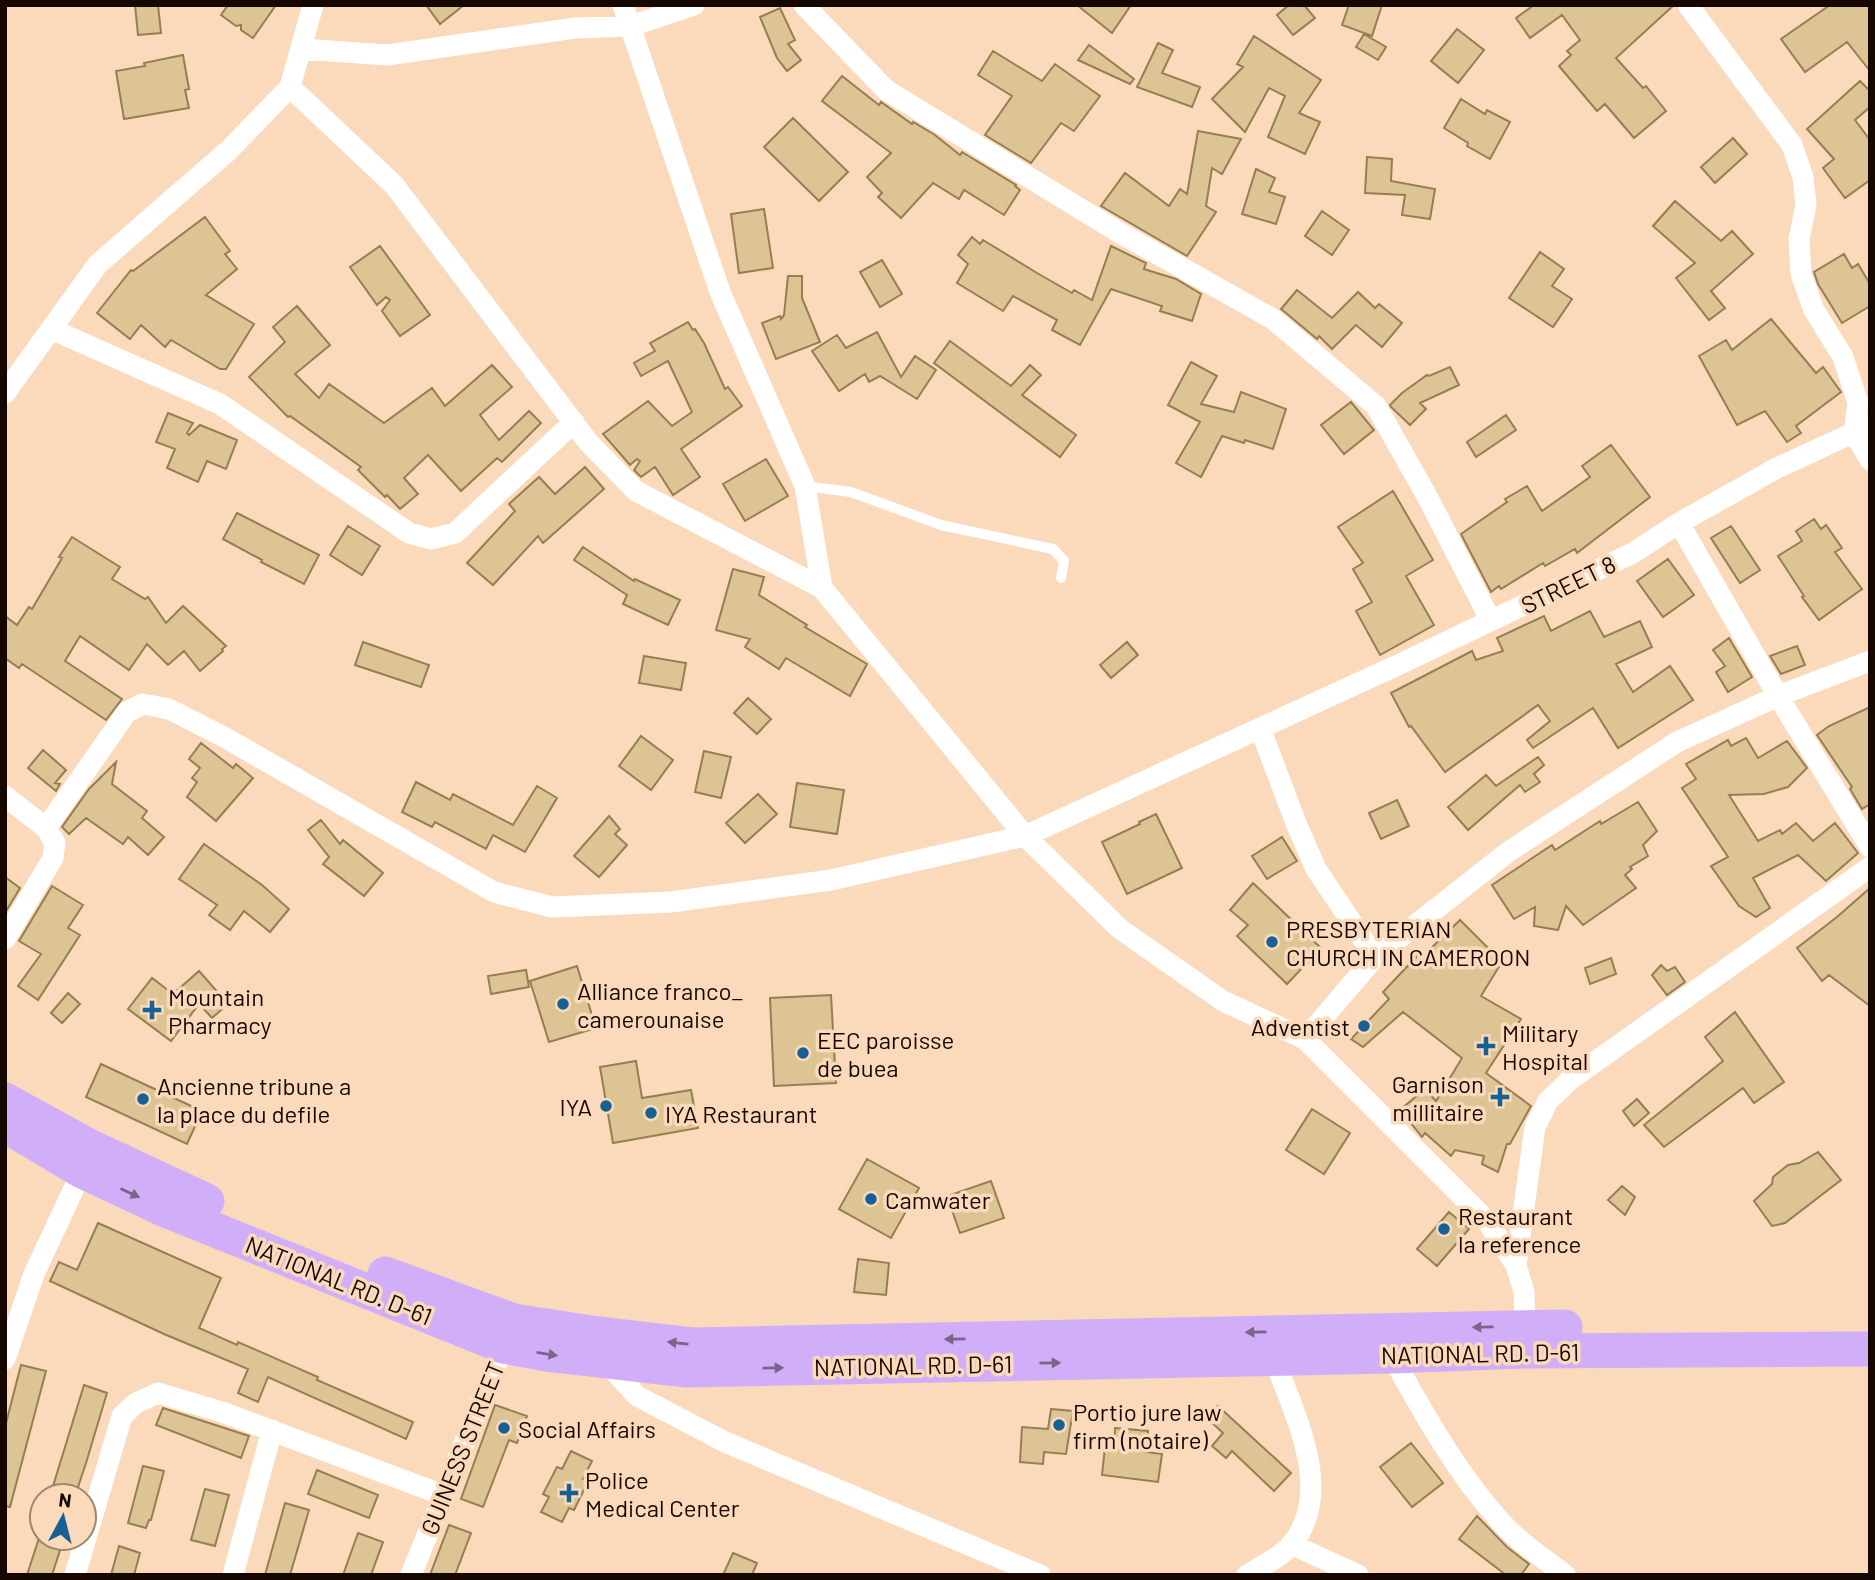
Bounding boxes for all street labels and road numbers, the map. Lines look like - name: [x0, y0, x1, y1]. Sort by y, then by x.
- street label: STREET 8: [1516, 549, 1620, 619]
- street label: NATIONAL RD. D-61: [242, 1229, 436, 1331]
- street label: NATIONAL RD. D-61: [1380, 1337, 1580, 1369]
- street label: NATIONAL RD. D-61: [813, 1349, 1013, 1381]
- street label: GUINESS STREET: [414, 1357, 510, 1539]

